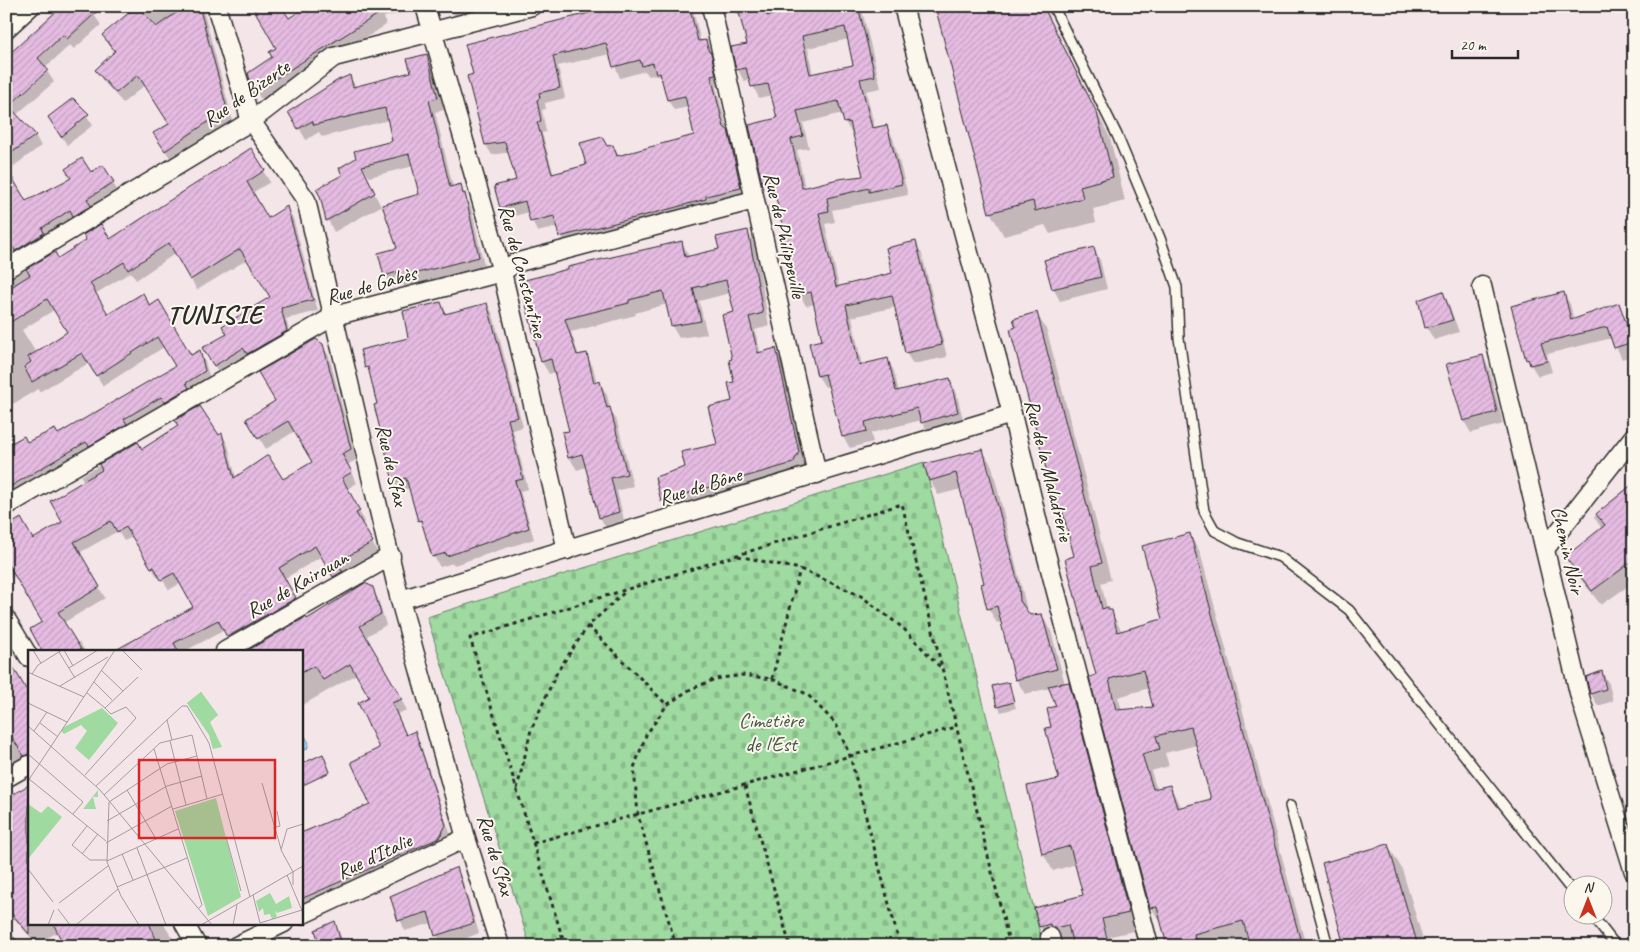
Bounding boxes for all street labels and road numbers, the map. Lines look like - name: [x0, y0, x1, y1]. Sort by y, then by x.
- street label: Rue de Bizerte: [197, 53, 296, 132]
- street label: Rue de Philippeville: [758, 169, 812, 302]
- street label: Rue de Constantine: [493, 202, 554, 342]
- street label: Rue de Gabès: [323, 259, 421, 310]
- street label: Rue de la Maladrerie: [1019, 397, 1079, 545]
- street label: Rue de Sfax: [370, 422, 414, 510]
- street label: Rue de Bône: [656, 460, 747, 511]
- street label: Chemin Noir: [1545, 504, 1591, 599]
- street label: Rue de Kairouan: [241, 544, 354, 624]
- street label: Rue de Sfax: [471, 811, 521, 900]
- street label: Rue d'Italie: [332, 827, 417, 885]

